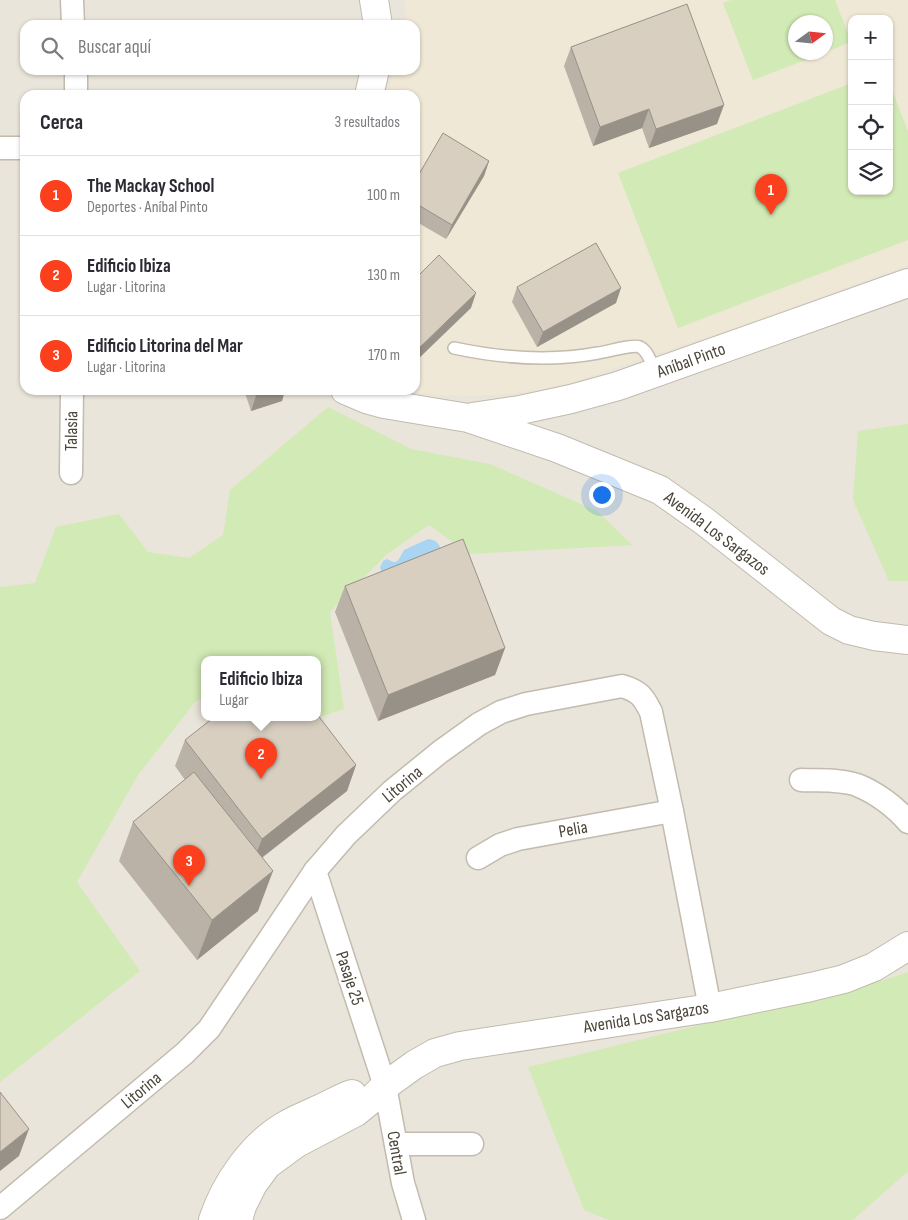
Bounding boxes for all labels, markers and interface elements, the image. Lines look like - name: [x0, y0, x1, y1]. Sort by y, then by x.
- north arrow: [788, 15, 833, 60]
- map controls: [848, 15, 893, 195]
- button: +: [848, 15, 893, 60]
- search box: [20, 20, 420, 75]
- icon: search: [38, 34, 66, 62]
- text: Buscar aquí: [78, 36, 151, 59]
- button: −: [848, 60, 893, 105]
- button: locate: [848, 105, 893, 150]
- text: Cerca: [40, 110, 83, 135]
- text: 3 resultados: [335, 113, 400, 132]
- button: layers: [848, 150, 893, 195]
- pin: 1: [755, 174, 787, 215]
- text: The Mackay School: [87, 175, 214, 198]
- text: 1: [53, 186, 59, 205]
- text: 100 m: [367, 186, 400, 205]
- text: Deportes · Aníbal Pinto: [87, 198, 208, 217]
- text: Edificio Ibiza: [87, 255, 171, 278]
- text: 2: [52, 266, 60, 285]
- text: 130 m: [368, 266, 400, 285]
- text: Lugar · Litorina: [87, 278, 166, 297]
- text: Edificio Litorina del Mar: [87, 335, 243, 358]
- street label: Aníbal Pinto: [653, 338, 728, 383]
- text: 3: [52, 346, 60, 365]
- text: 170 m: [368, 346, 400, 365]
- text: Lugar · Litorina: [87, 358, 166, 377]
- street label: Talasia: [61, 411, 82, 451]
- your location: [589, 482, 615, 508]
- street label: Avenida Los Sargazos: [659, 486, 774, 580]
- popup: [201, 656, 321, 721]
- text: Edificio Ibiza: [219, 668, 303, 691]
- text: Lugar: [219, 691, 249, 710]
- pin: 2: [245, 738, 277, 779]
- street label: Litorina: [378, 762, 427, 807]
- street label: Pelia: [557, 817, 589, 842]
- pin: 3: [173, 845, 205, 886]
- street label: Pasaje 25: [331, 948, 368, 1008]
- street label: Avenida Los Sargazos: [581, 997, 710, 1038]
- street label: Litorina: [117, 1068, 166, 1113]
- street label: Central: [382, 1129, 411, 1177]

